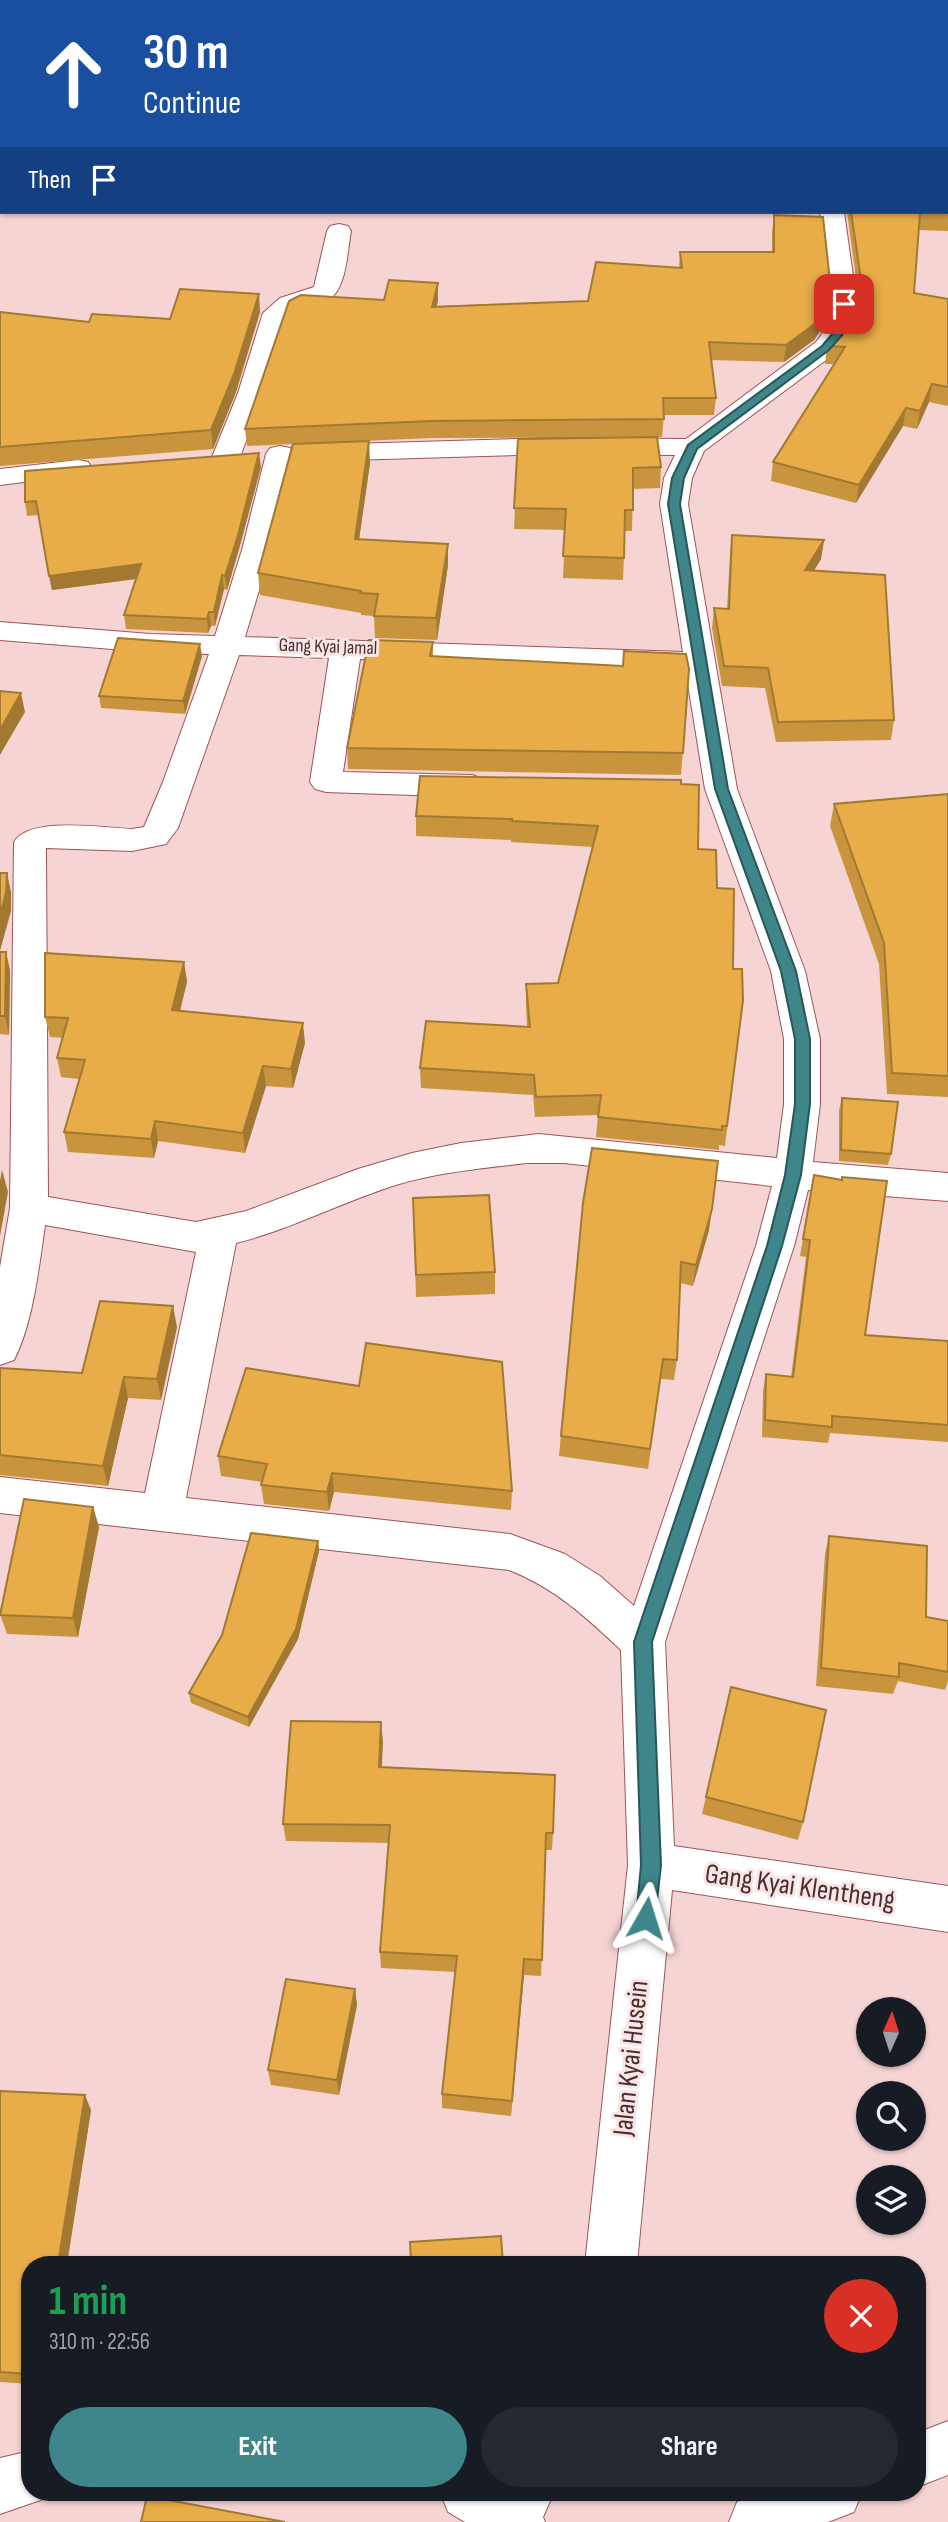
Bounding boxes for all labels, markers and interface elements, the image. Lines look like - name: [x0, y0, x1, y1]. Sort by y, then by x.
- text: 30 m: [143, 24, 228, 83]
- icon: ahead: [28, 28, 119, 119]
- text: Continue: [143, 84, 241, 123]
- icon: arrive: [85, 161, 123, 199]
- text: Then: [28, 165, 71, 196]
- pin: [814, 274, 874, 334]
- icon: arrive: [825, 285, 863, 323]
- street label: Gang Kyai Jamal: [278, 634, 378, 660]
- street label: Gang Kyai Klentheng: [703, 1857, 897, 1917]
- position arrow: [609, 1881, 683, 1955]
- street label: Jalan Kyai Husein: [606, 1979, 656, 2138]
- north arrow: [856, 1997, 926, 2067]
- map controls: [856, 1997, 926, 2235]
- button: search: [856, 2081, 926, 2151]
- button: layers: [856, 2165, 926, 2235]
- text: 1 min: [49, 2276, 127, 2327]
- button: close: [824, 2279, 898, 2353]
- text: 310 m · 22:56: [49, 2328, 150, 2356]
- button: Exit: [49, 2407, 467, 2487]
- button: Share: [481, 2407, 898, 2487]

